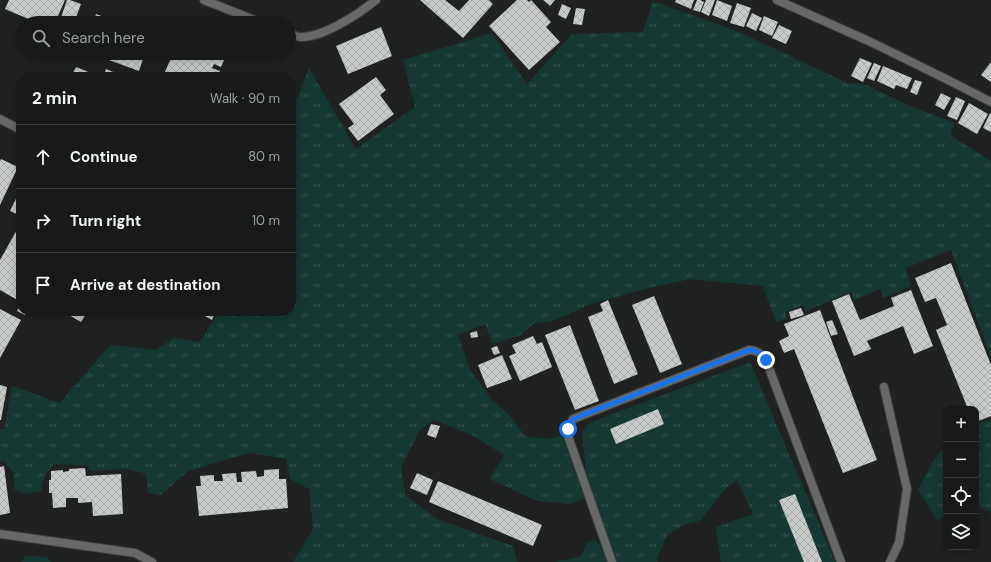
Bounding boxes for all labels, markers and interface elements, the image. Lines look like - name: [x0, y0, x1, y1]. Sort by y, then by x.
- search box: [16, 16, 296, 60]
- icon: search: [30, 27, 52, 49]
- text: Search here: [62, 28, 145, 48]
- text: 2 min: [32, 87, 77, 109]
- text: Walk · 90 m: [210, 90, 280, 107]
- icon: ahead: [32, 146, 54, 168]
- text: Continue: [70, 147, 138, 167]
- text: 80 m: [248, 148, 280, 165]
- icon: right: [32, 210, 54, 232]
- text: Turn right: [70, 211, 141, 231]
- text: 10 m: [252, 212, 280, 229]
- icon: arrive: [32, 274, 54, 296]
- text: Arrive at destination: [70, 275, 221, 295]
- route end: [757, 351, 775, 369]
- map controls: [943, 406, 979, 550]
- button: +: [943, 406, 979, 442]
- route start: [559, 420, 577, 438]
- button: −: [943, 442, 979, 478]
- button: locate: [943, 478, 979, 514]
- button: layers: [943, 514, 979, 550]

